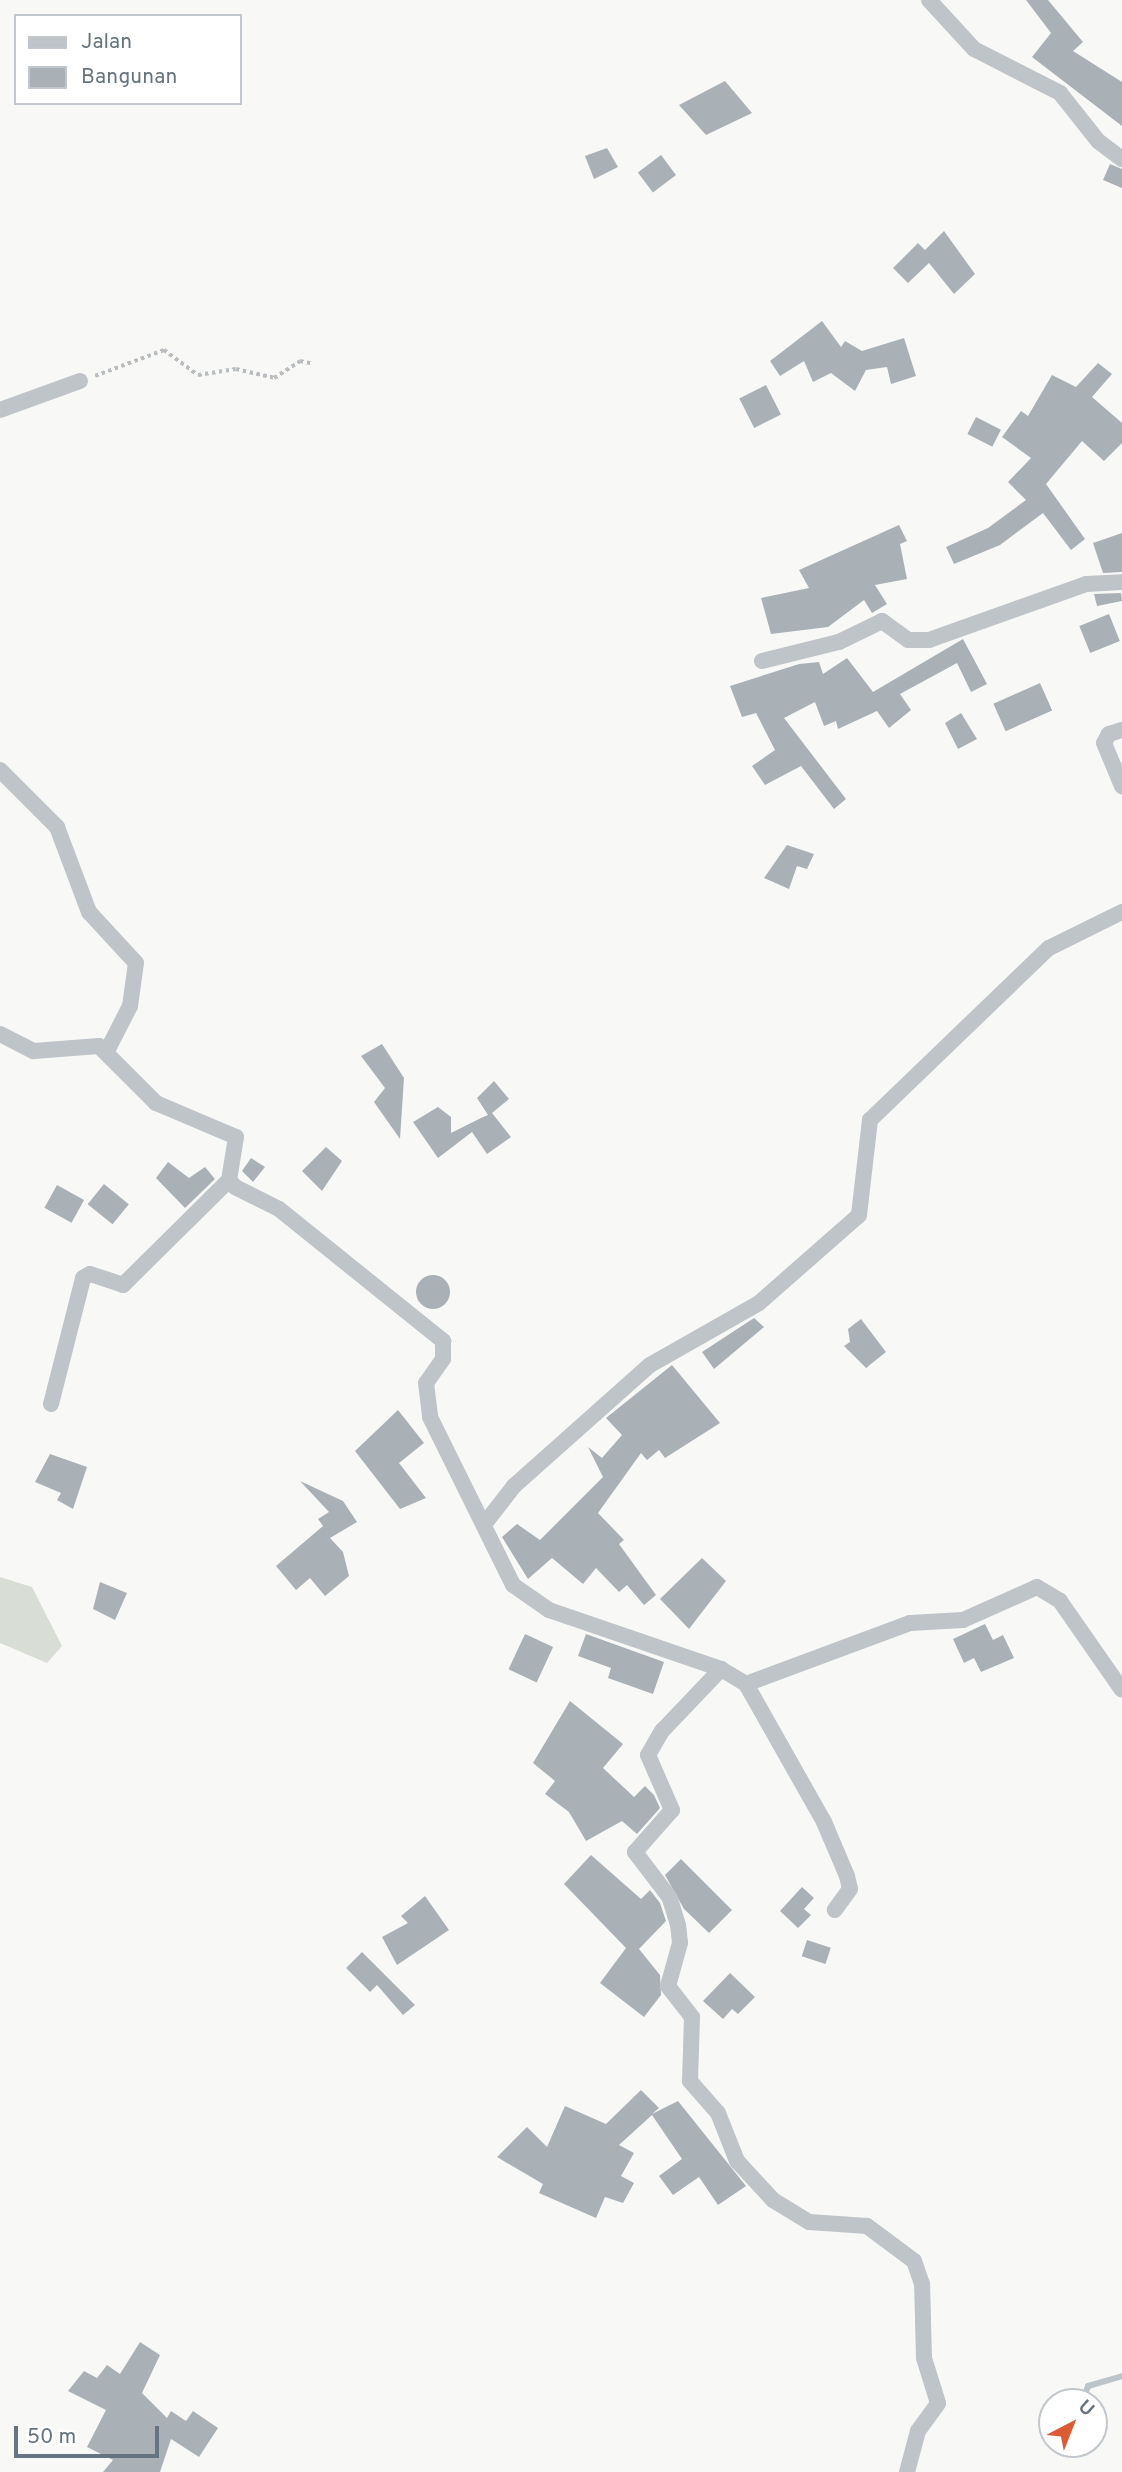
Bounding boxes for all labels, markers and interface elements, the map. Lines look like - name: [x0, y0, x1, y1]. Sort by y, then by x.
- legend: [14, 14, 242, 105]
- text: Jalan: [81, 29, 132, 56]
- text: Bangunan: [81, 64, 177, 91]
- north arrow: [1038, 2388, 1108, 2458]
- text: U: [1073, 2395, 1099, 2422]
- scale bar: [18, 2412, 163, 2456]
- text: 50 m: [27, 2424, 76, 2451]

